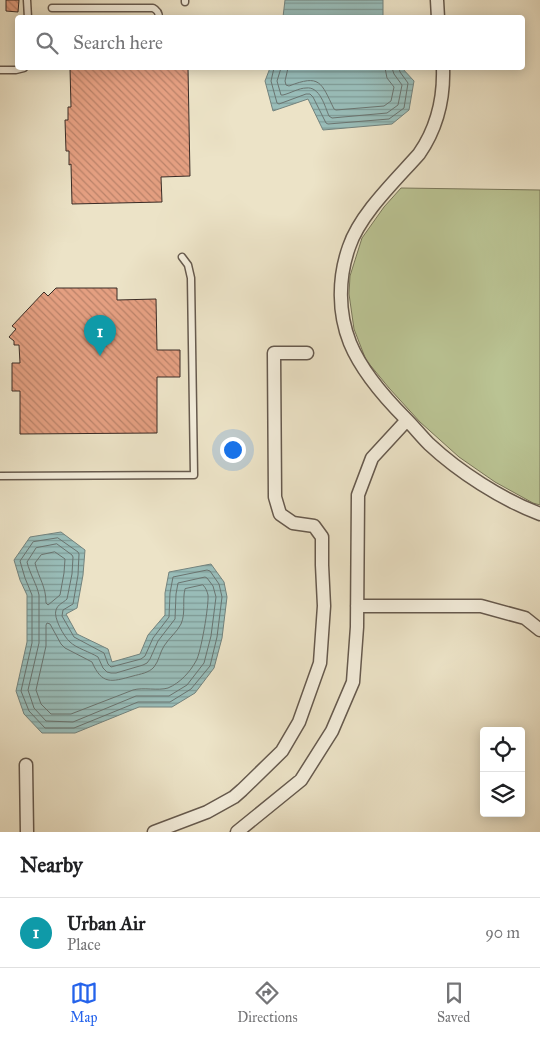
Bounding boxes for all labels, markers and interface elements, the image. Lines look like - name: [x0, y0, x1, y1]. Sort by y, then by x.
- search box: [15, 15, 525, 70]
- icon: search: [33, 29, 61, 57]
- text: Search here: [73, 31, 163, 54]
- pin: 1: [84, 315, 116, 356]
- your location: [220, 437, 246, 463]
- map controls: [480, 727, 525, 817]
- button: locate: [480, 727, 525, 772]
- button: layers: [480, 772, 525, 817]
- text: Nearby: [20, 852, 83, 878]
- text: Urban Air: [67, 912, 145, 935]
- text: 1: [33, 923, 39, 942]
- text: 90 m: [485, 923, 520, 942]
- text: Place: [67, 935, 101, 954]
- tab: Map: [70, 979, 98, 1026]
- tab: Directions: [237, 979, 298, 1026]
- tab: Saved: [437, 979, 470, 1026]

